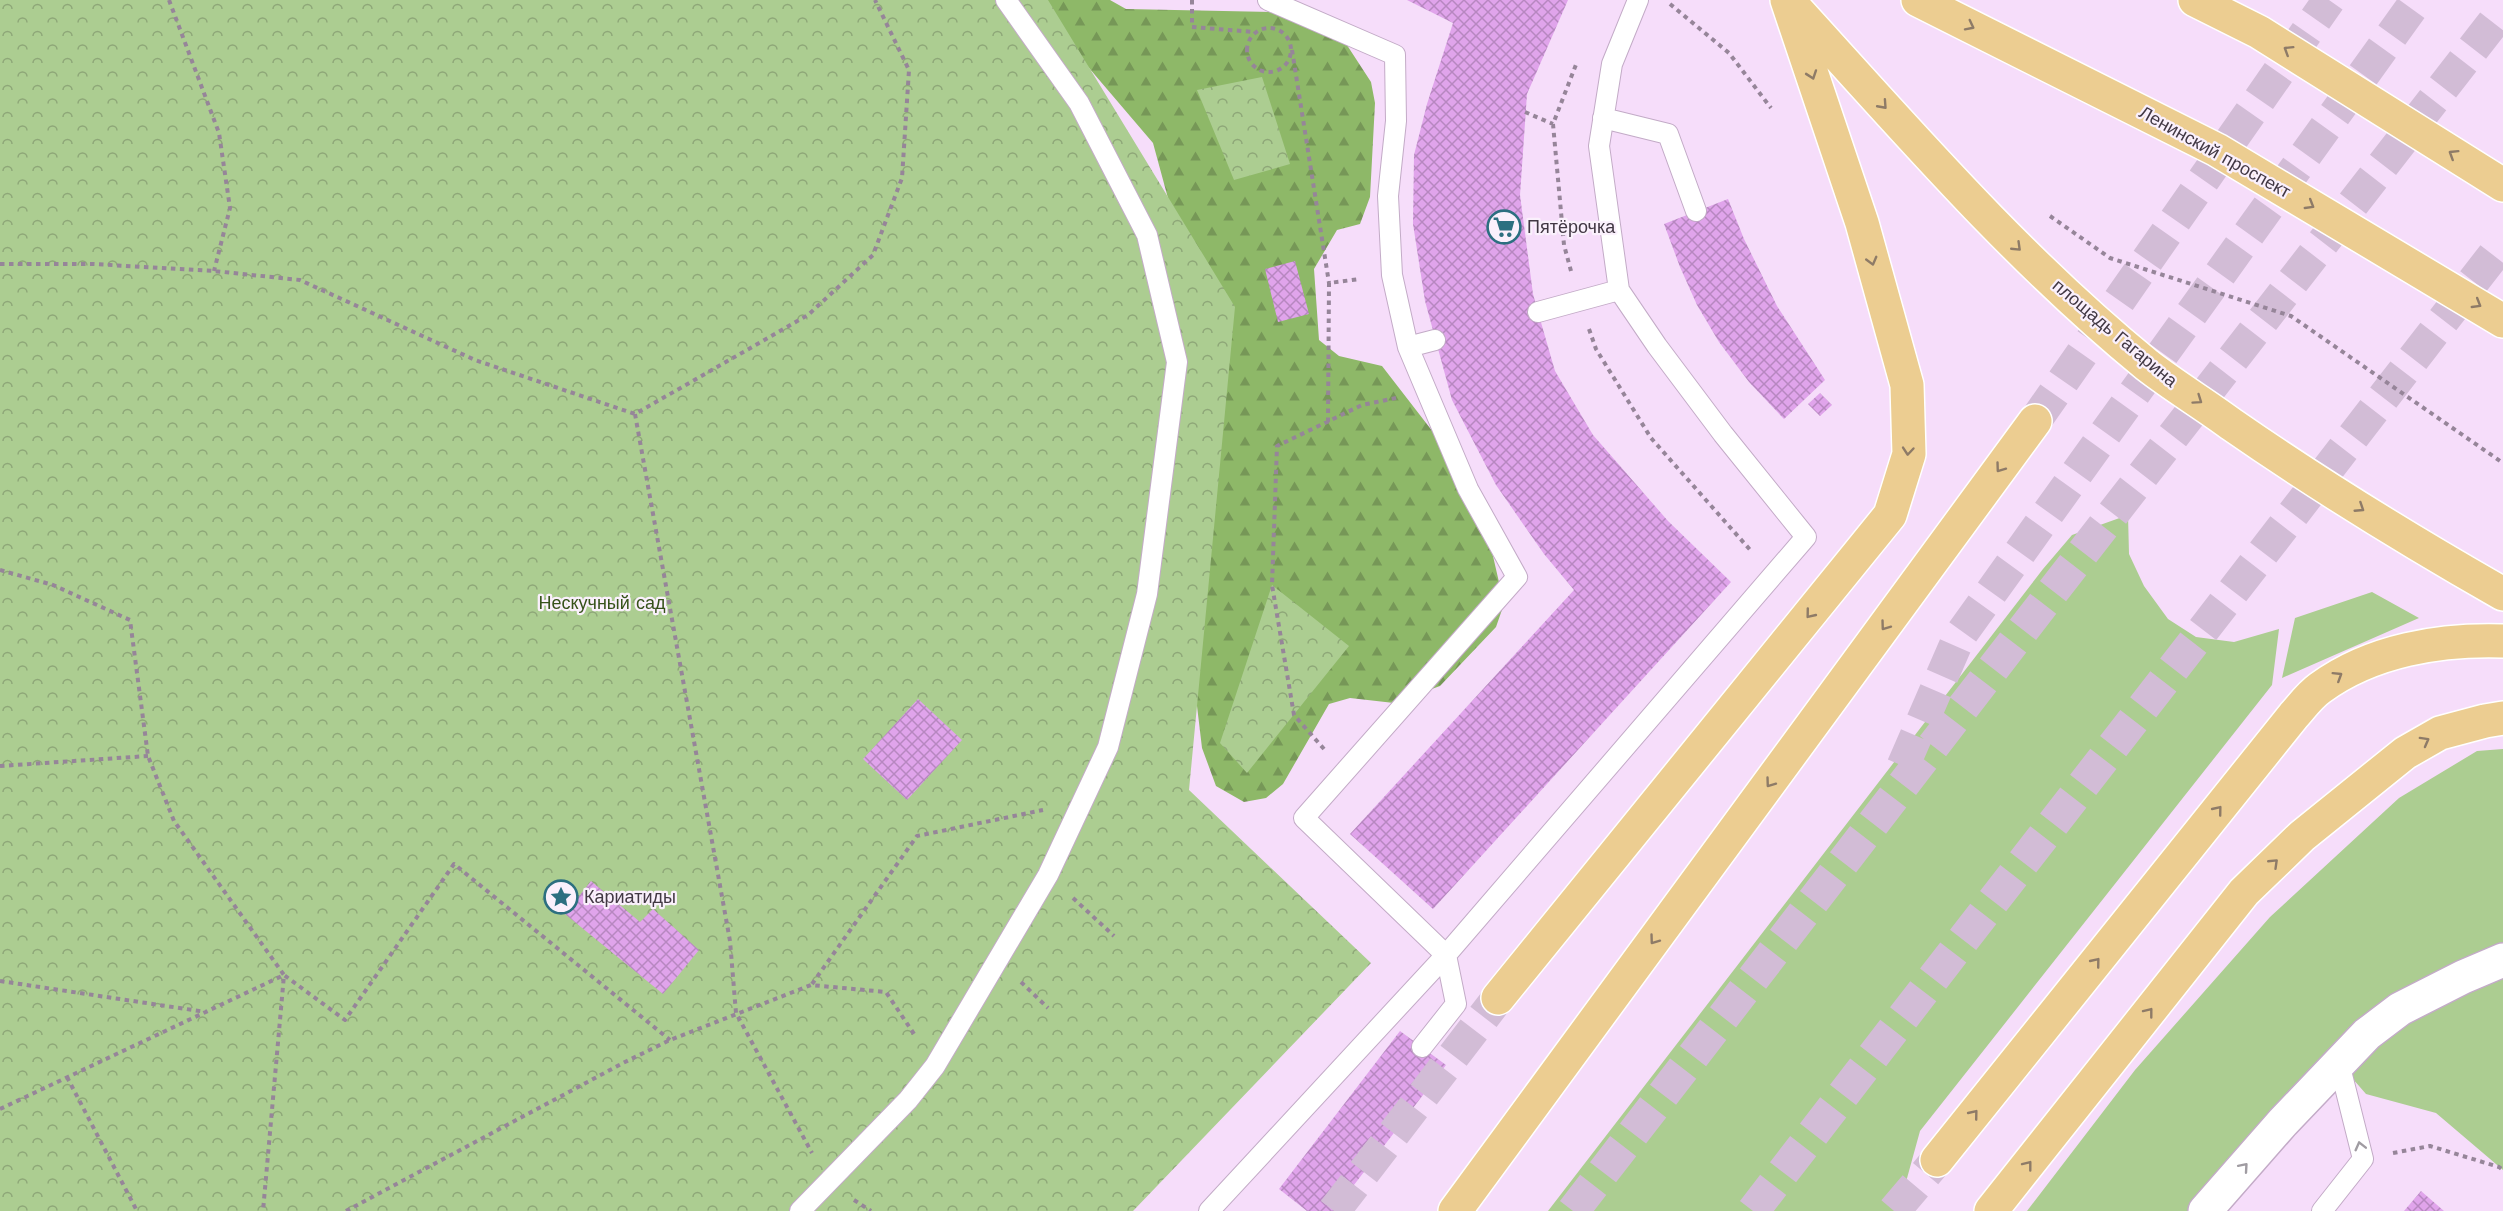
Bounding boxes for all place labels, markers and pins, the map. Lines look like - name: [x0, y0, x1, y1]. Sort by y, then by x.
- supermarket icon: Пятёрочка: [1486, 209, 1522, 245]
- place label: Пятёрочка: [1527, 216, 1616, 237]
- place icon: Кариатиды: [543, 879, 579, 915]
- place label: Кариатиды: [584, 886, 676, 907]

